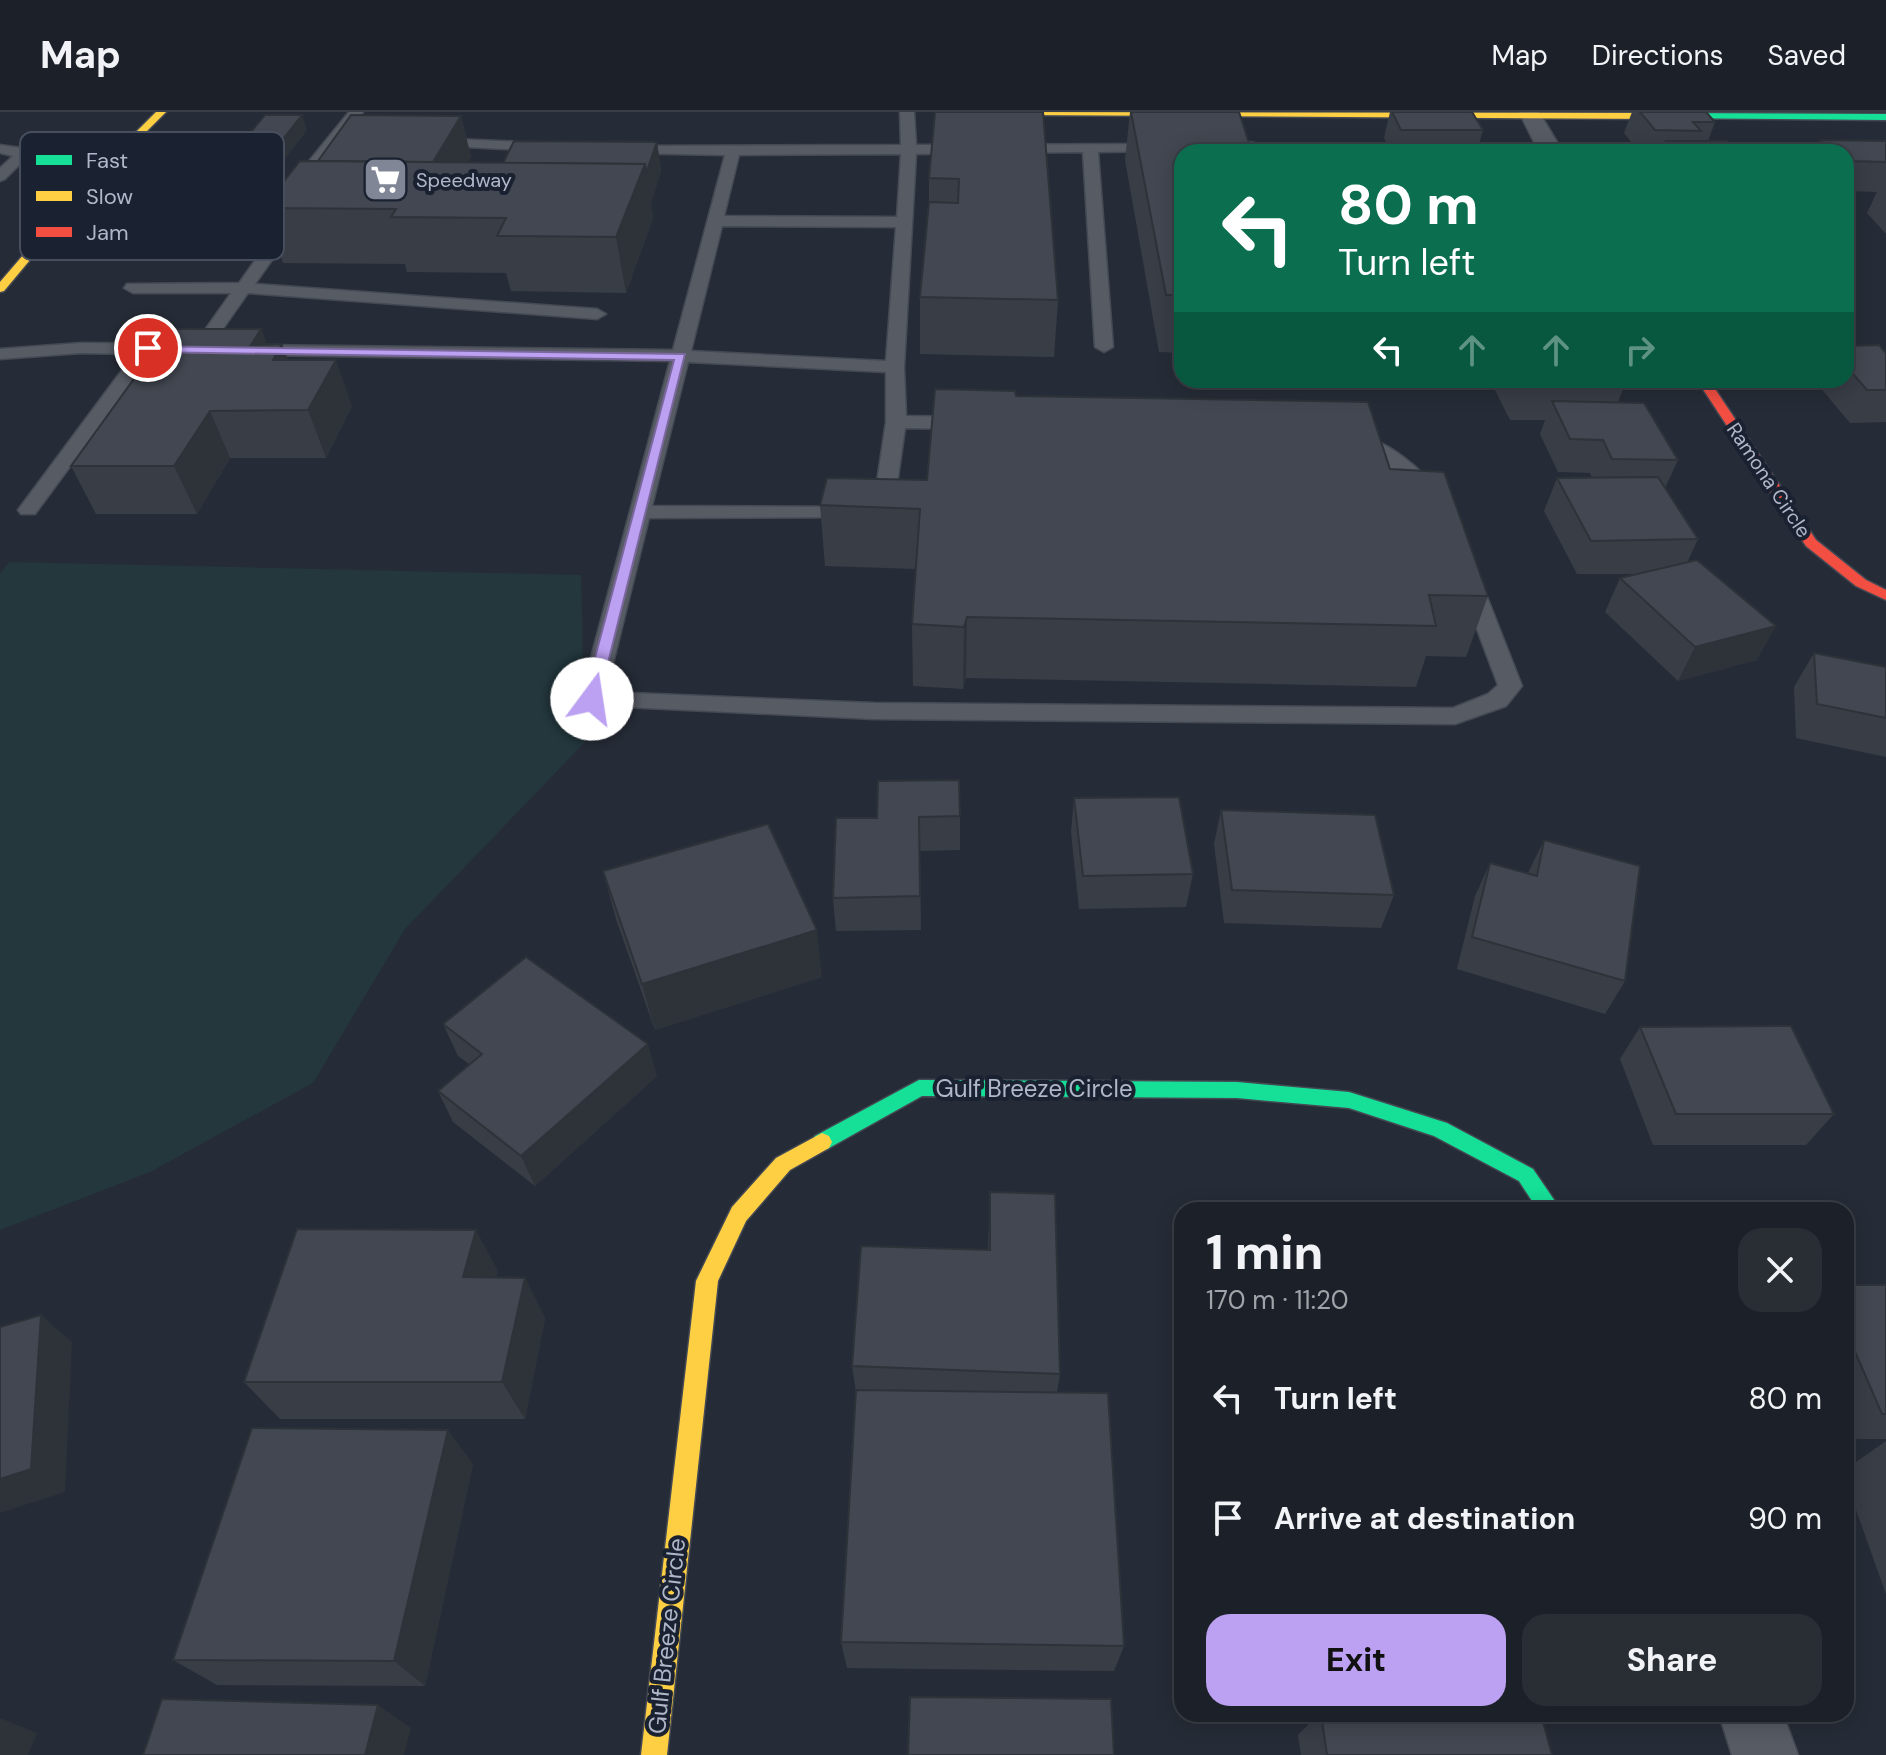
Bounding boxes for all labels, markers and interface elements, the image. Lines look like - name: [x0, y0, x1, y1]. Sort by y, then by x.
- text: Map: [40, 30, 121, 80]
- text: Map: [1491, 37, 1548, 74]
- text: Directions: [1592, 37, 1724, 74]
- text: Saved: [1768, 37, 1846, 74]
- legend: [20, 132, 284, 260]
- text: Fast: [86, 146, 128, 175]
- supermarket icon: Speedway: [361, 156, 409, 204]
- place label: Speedway: [416, 167, 512, 193]
- text: 80 m: [1338, 168, 1479, 241]
- icon: left: [1206, 176, 1310, 280]
- text: Slow: [86, 182, 133, 211]
- text: Jam: [86, 218, 129, 247]
- text: Turn left: [1338, 239, 1475, 286]
- pin: [114, 314, 182, 382]
- icon: arrive: [126, 326, 170, 370]
- icon: left: [1366, 328, 1410, 372]
- icon: ahead: [1450, 328, 1494, 372]
- icon: ahead: [1534, 328, 1578, 372]
- icon: right: [1618, 328, 1662, 372]
- street label: Ramona Circle: [1721, 417, 1817, 543]
- position arrow: [550, 657, 634, 741]
- street label: Gulf Breeze Circle: [935, 1073, 1133, 1104]
- text: 1 min: [1206, 1221, 1323, 1284]
- button: close: [1738, 1228, 1822, 1312]
- text: 170 m · 11:20: [1206, 1283, 1348, 1317]
- icon: left: [1206, 1376, 1250, 1420]
- text: Turn left: [1274, 1379, 1397, 1418]
- text: 80 m: [1749, 1379, 1822, 1418]
- icon: arrive: [1206, 1496, 1250, 1540]
- text: Arrive at destination: [1274, 1499, 1575, 1538]
- text: 90 m: [1748, 1499, 1822, 1538]
- street label: Gulf Breeze Circle: [641, 1536, 692, 1736]
- button: Exit: [1206, 1614, 1506, 1706]
- button: Share: [1522, 1614, 1822, 1706]

